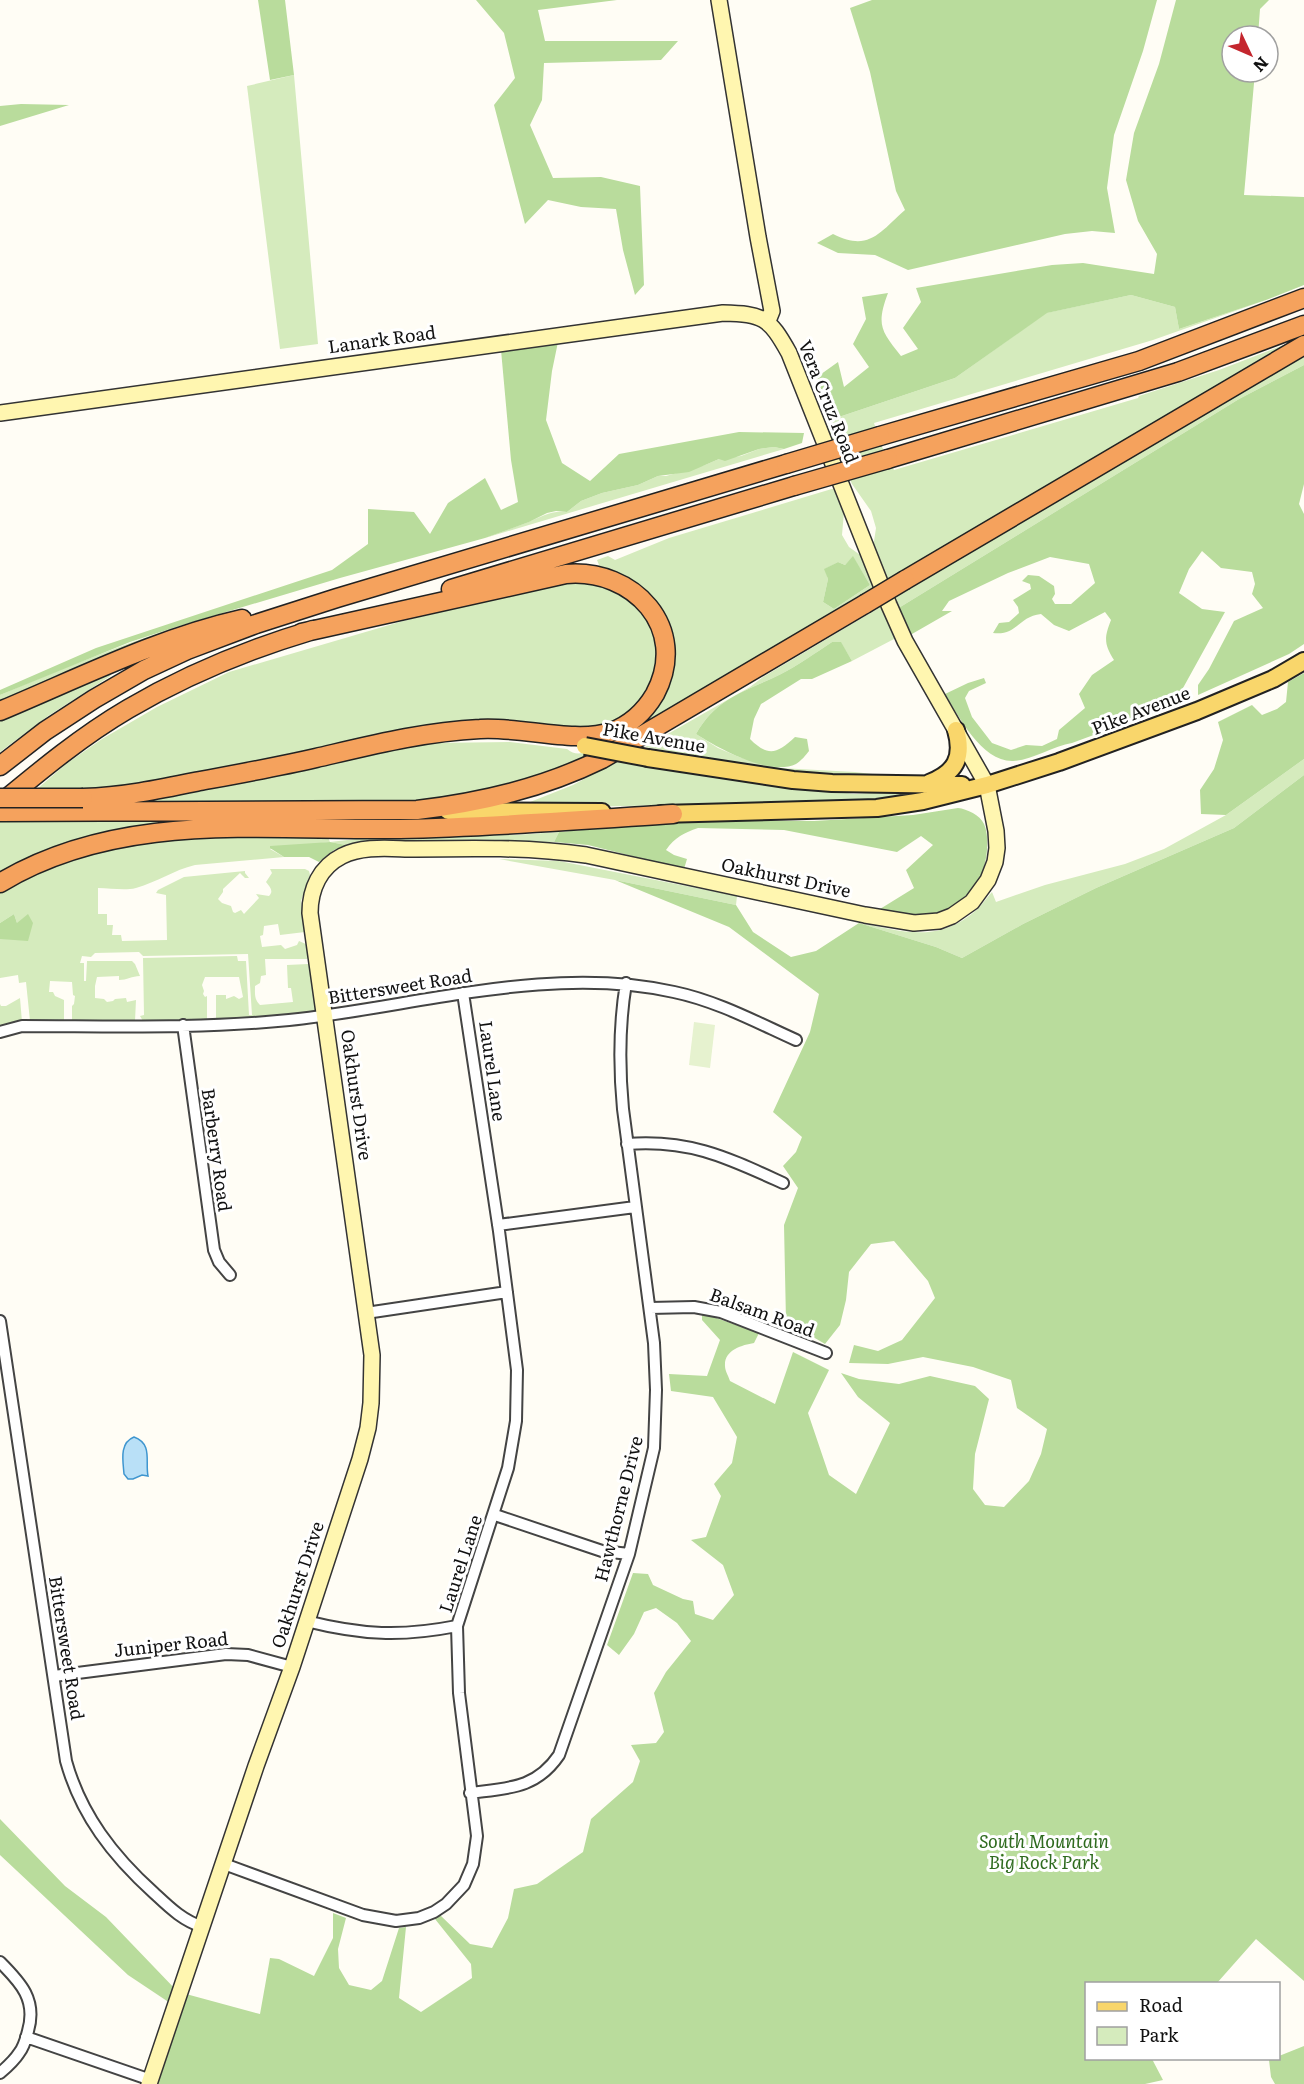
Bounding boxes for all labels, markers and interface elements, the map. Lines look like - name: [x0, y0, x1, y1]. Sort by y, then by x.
- north arrow: [1220, 24, 1280, 84]
- text: N: [1248, 52, 1275, 78]
- street label: Lanark Road: [326, 318, 438, 359]
- street label: Vera Cruz Road: [792, 336, 866, 467]
- street label: Pike Avenue: [1087, 678, 1194, 741]
- street label: Pike Avenue: [601, 714, 708, 759]
- street label: Oakhurst Drive: [719, 850, 854, 903]
- street label: Bittersweet Road: [326, 961, 474, 1010]
- street label: Laurel Lane: [473, 1019, 514, 1123]
- street label: Oakhurst Drive: [335, 1028, 380, 1162]
- street label: Barberry Road: [195, 1086, 240, 1213]
- street label: Balsam Road: [706, 1280, 819, 1343]
- street label: Hawthorne Drive: [586, 1433, 649, 1584]
- street label: Laurel Lane: [431, 1511, 488, 1616]
- street label: Oakhurst Drive: [263, 1518, 330, 1651]
- street label: Bittersweet Road: [43, 1574, 92, 1722]
- street label: Juniper Road: [112, 1624, 229, 1663]
- park label: South Mountain Big Rock Park: [979, 1827, 1109, 1875]
- legend: [1085, 1982, 1280, 2060]
- text: Road: [1139, 1991, 1183, 2018]
- text: Park: [1139, 2021, 1180, 2048]

